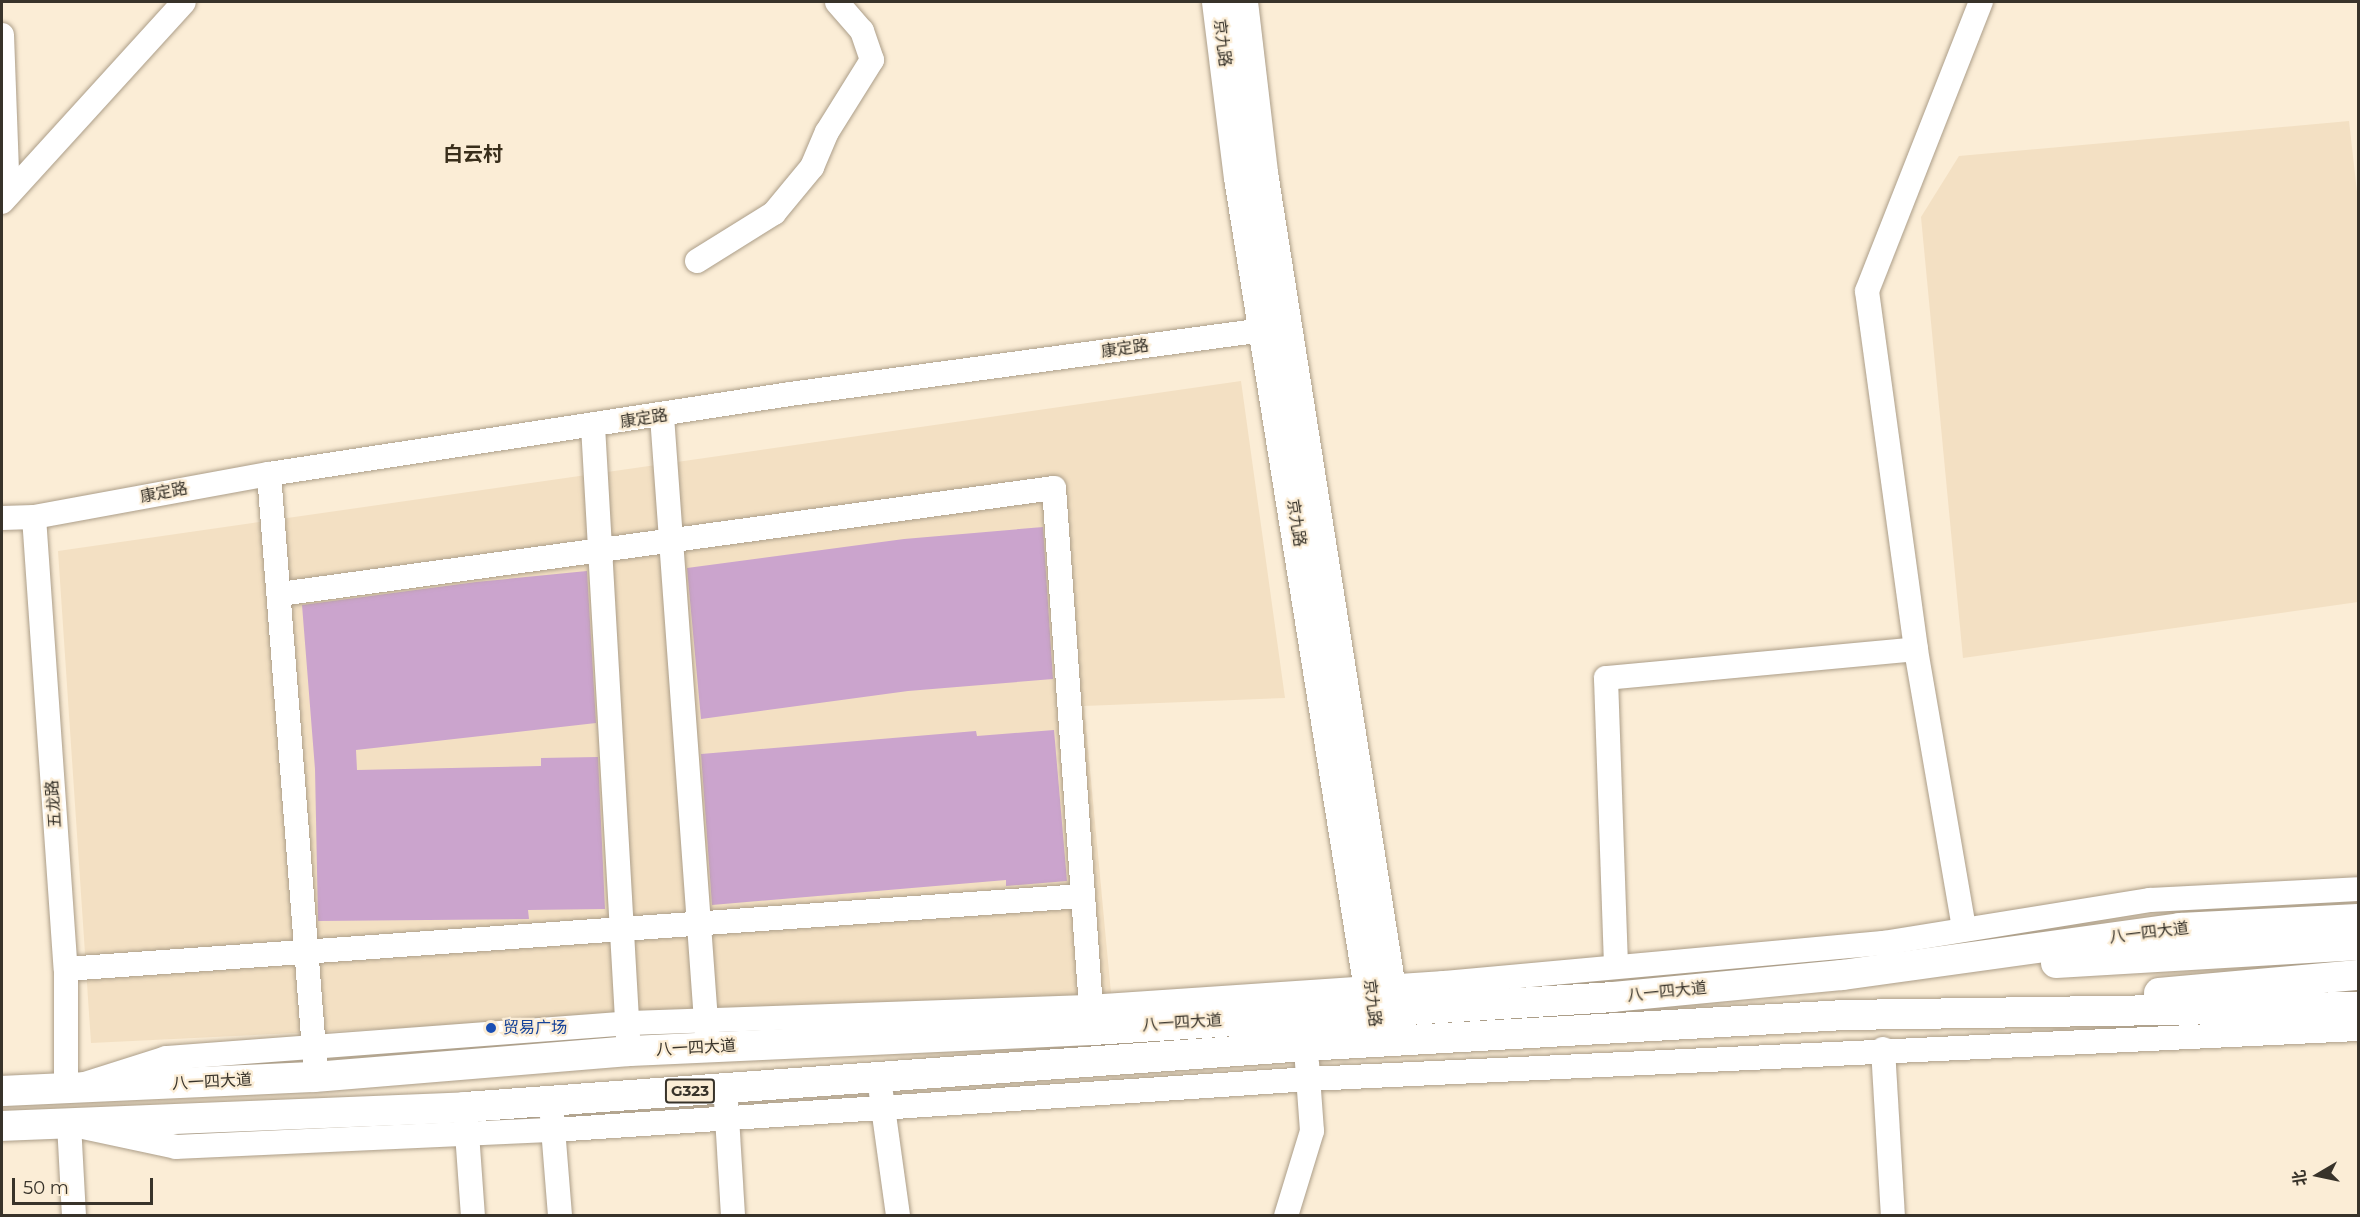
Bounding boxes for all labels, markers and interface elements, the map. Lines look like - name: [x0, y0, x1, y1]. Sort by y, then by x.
- street label: 京九路: [1210, 18, 1234, 68]
- district label: 白云村: [443, 142, 503, 166]
- street label: 康定路: [1100, 336, 1150, 362]
- street label: 康定路: [619, 406, 669, 432]
- street label: 康定路: [139, 479, 189, 507]
- street label: 京九路: [1283, 498, 1309, 548]
- street label: 五龙路: [43, 779, 65, 829]
- street label: 八一四大道: [2108, 919, 2190, 947]
- street label: 京九路: [1360, 978, 1384, 1028]
- street label: 八一四大道: [1626, 978, 1708, 1006]
- street label: 八一四大道: [1141, 1011, 1223, 1035]
- place label: 贸易广场: [503, 1018, 567, 1038]
- marker: 贸易广场: [484, 1021, 498, 1035]
- street label: 八一四大道: [656, 1036, 736, 1060]
- street label: 八一四大道: [172, 1070, 252, 1094]
- road number: G323: [664, 1079, 716, 1103]
- north arrow: [2288, 1145, 2348, 1205]
- scale bar: [15, 1166, 156, 1204]
- text: 北: [2289, 1169, 2310, 1187]
- text: 50 m: [23, 1177, 69, 1199]

